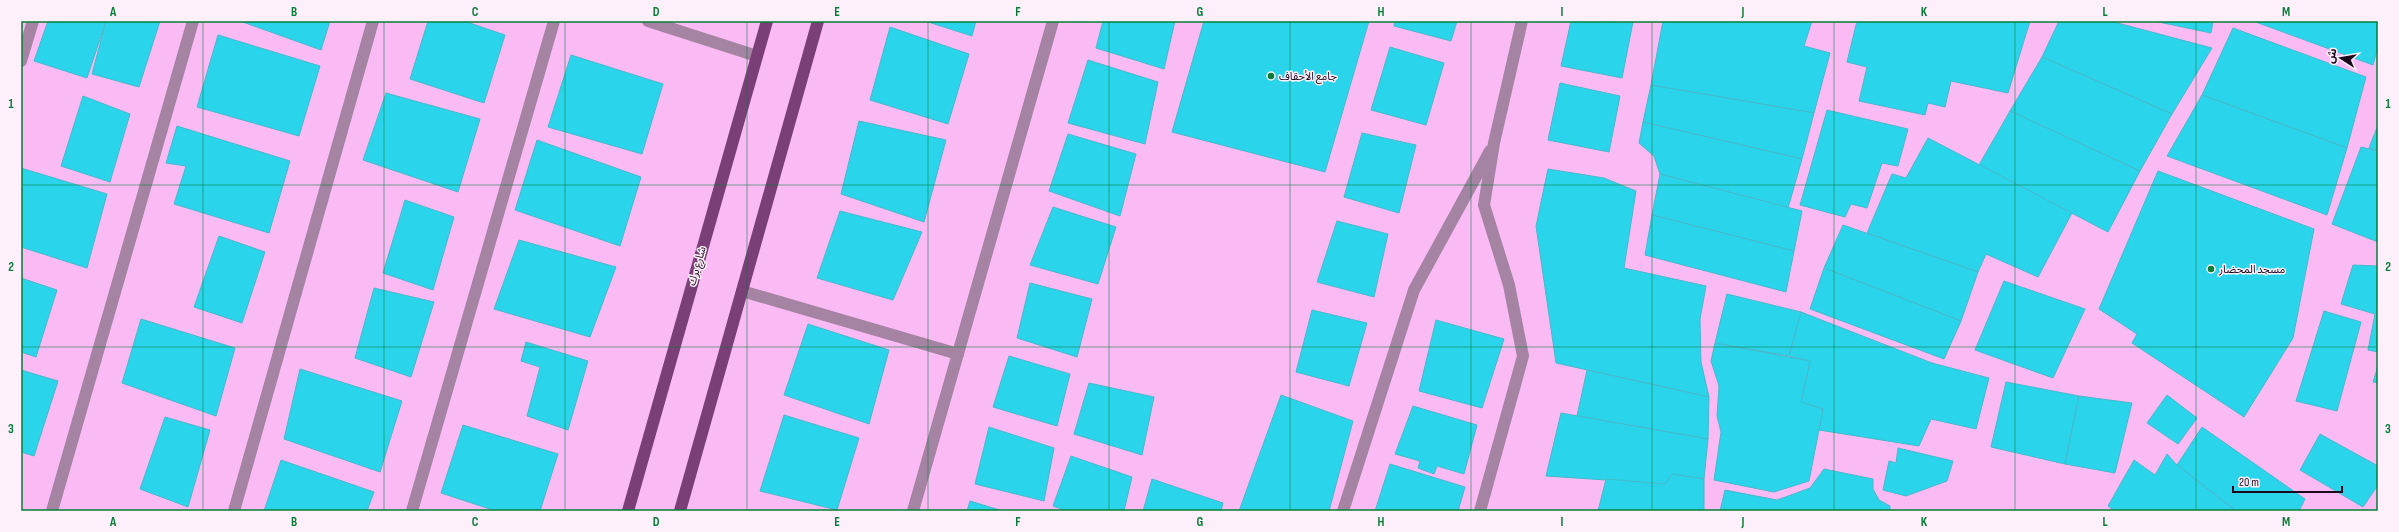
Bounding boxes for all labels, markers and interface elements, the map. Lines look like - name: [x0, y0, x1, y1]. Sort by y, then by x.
- text: A: [109, 4, 117, 20]
- text: B: [291, 4, 297, 20]
- text: C: [472, 4, 479, 20]
- text: D: [653, 4, 660, 20]
- text: E: [834, 4, 840, 20]
- text: F: [1015, 4, 1021, 20]
- text: G: [1197, 4, 1204, 20]
- text: H: [1378, 4, 1385, 20]
- text: I: [1561, 4, 1564, 20]
- text: J: [1741, 4, 1745, 20]
- text: K: [1921, 4, 1928, 20]
- text: L: [2102, 4, 2108, 20]
- text: M: [2282, 4, 2290, 20]
- north arrow: [2321, 38, 2361, 78]
- text: ش: [2324, 47, 2340, 65]
- place label: جامع الأحقاف: [1279, 70, 1338, 84]
- marker: جامع الأحقاف: [1266, 71, 1276, 81]
- text: 1: [8, 96, 14, 112]
- text: 1: [2385, 96, 2391, 112]
- street label: شارع برك: [685, 245, 710, 287]
- text: 2: [8, 259, 14, 275]
- text: 2: [2385, 259, 2391, 275]
- place label: مسجد المحضار: [2218, 263, 2285, 276]
- marker: مسجد المحضار: [2206, 264, 2216, 274]
- text: 3: [8, 421, 14, 437]
- text: 3: [2385, 421, 2391, 437]
- scale bar: [2233, 468, 2342, 494]
- text: 20 m: [2239, 475, 2259, 490]
- text: A: [109, 514, 117, 530]
- text: B: [291, 514, 297, 530]
- text: C: [472, 514, 479, 530]
- text: D: [653, 514, 660, 530]
- text: E: [834, 514, 840, 530]
- text: F: [1015, 514, 1021, 530]
- text: G: [1197, 514, 1204, 530]
- text: H: [1378, 514, 1385, 530]
- text: I: [1561, 514, 1564, 530]
- text: J: [1741, 514, 1745, 530]
- text: K: [1921, 514, 1928, 530]
- text: L: [2102, 514, 2108, 530]
- text: M: [2282, 514, 2290, 530]

